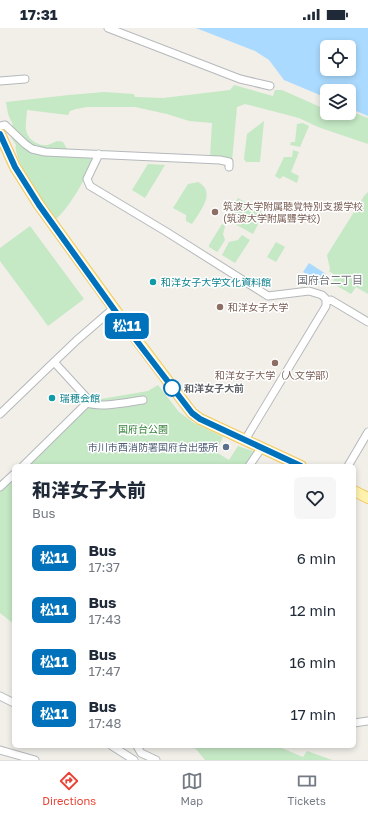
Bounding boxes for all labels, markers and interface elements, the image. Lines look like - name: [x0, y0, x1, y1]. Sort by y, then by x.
- text: 17:31: [20, 5, 58, 23]
- map controls: [320, 40, 356, 120]
- button: locate: [320, 40, 356, 76]
- button: layers: [320, 84, 356, 120]
- place label: 筑波大学附属聴覚特別支援学校 (筑波大学附属聾学校): [223, 200, 363, 224]
- marker: 筑波大学附属聴覚特別支援学校 (筑波大学附属聾学校): [210, 207, 220, 217]
- district label: 国府台二丁目: [297, 273, 363, 286]
- place label: 和洋女子大学文化資料館: [161, 276, 271, 288]
- marker: 和洋女子大学文化資料館: [148, 277, 158, 287]
- place label: 和洋女子大学: [228, 301, 288, 313]
- marker: 和洋女子大学: [215, 302, 225, 312]
- line badge: 松11: [104, 313, 150, 339]
- text: 松11: [113, 317, 141, 334]
- marker: 和洋女子大学（人文学部）: [270, 358, 280, 368]
- place label: 和洋女子大学（人文学部）: [215, 369, 335, 381]
- marker: 和洋女子大前: [163, 379, 181, 397]
- place label: 和洋女子大前: [184, 382, 244, 394]
- place label: 瑞穂会館: [60, 392, 100, 404]
- marker: 瑞穂会館: [47, 393, 57, 403]
- park label: 国府台公園: [118, 423, 168, 435]
- place label: 市川市西消防署国府台出張所: [88, 441, 218, 453]
- marker: 市川市西消防署国府台出張所: [221, 442, 231, 452]
- button: heart: [294, 477, 336, 519]
- text: 和洋女子大前: [32, 478, 146, 501]
- text: Bus: [32, 505, 55, 521]
- text: Bus: [88, 541, 116, 559]
- text: 松11: [40, 549, 68, 566]
- text: 6 min: [297, 549, 336, 567]
- text: 17:37: [88, 559, 120, 575]
- text: Bus: [88, 593, 116, 611]
- text: 松11: [40, 601, 68, 618]
- text: 12 min: [290, 601, 336, 619]
- text: 17:43: [88, 611, 121, 627]
- text: Bus: [88, 645, 116, 663]
- text: 松11: [40, 653, 68, 670]
- text: 16 min: [289, 653, 336, 671]
- text: 17:47: [88, 663, 120, 679]
- text: Bus: [88, 697, 116, 715]
- text: 松11: [40, 705, 68, 722]
- text: 17 min: [291, 705, 336, 723]
- text: 17:48: [88, 715, 121, 731]
- tab: Directions: [42, 770, 96, 807]
- tab: Map: [180, 770, 203, 807]
- tab: Tickets: [287, 770, 326, 807]

